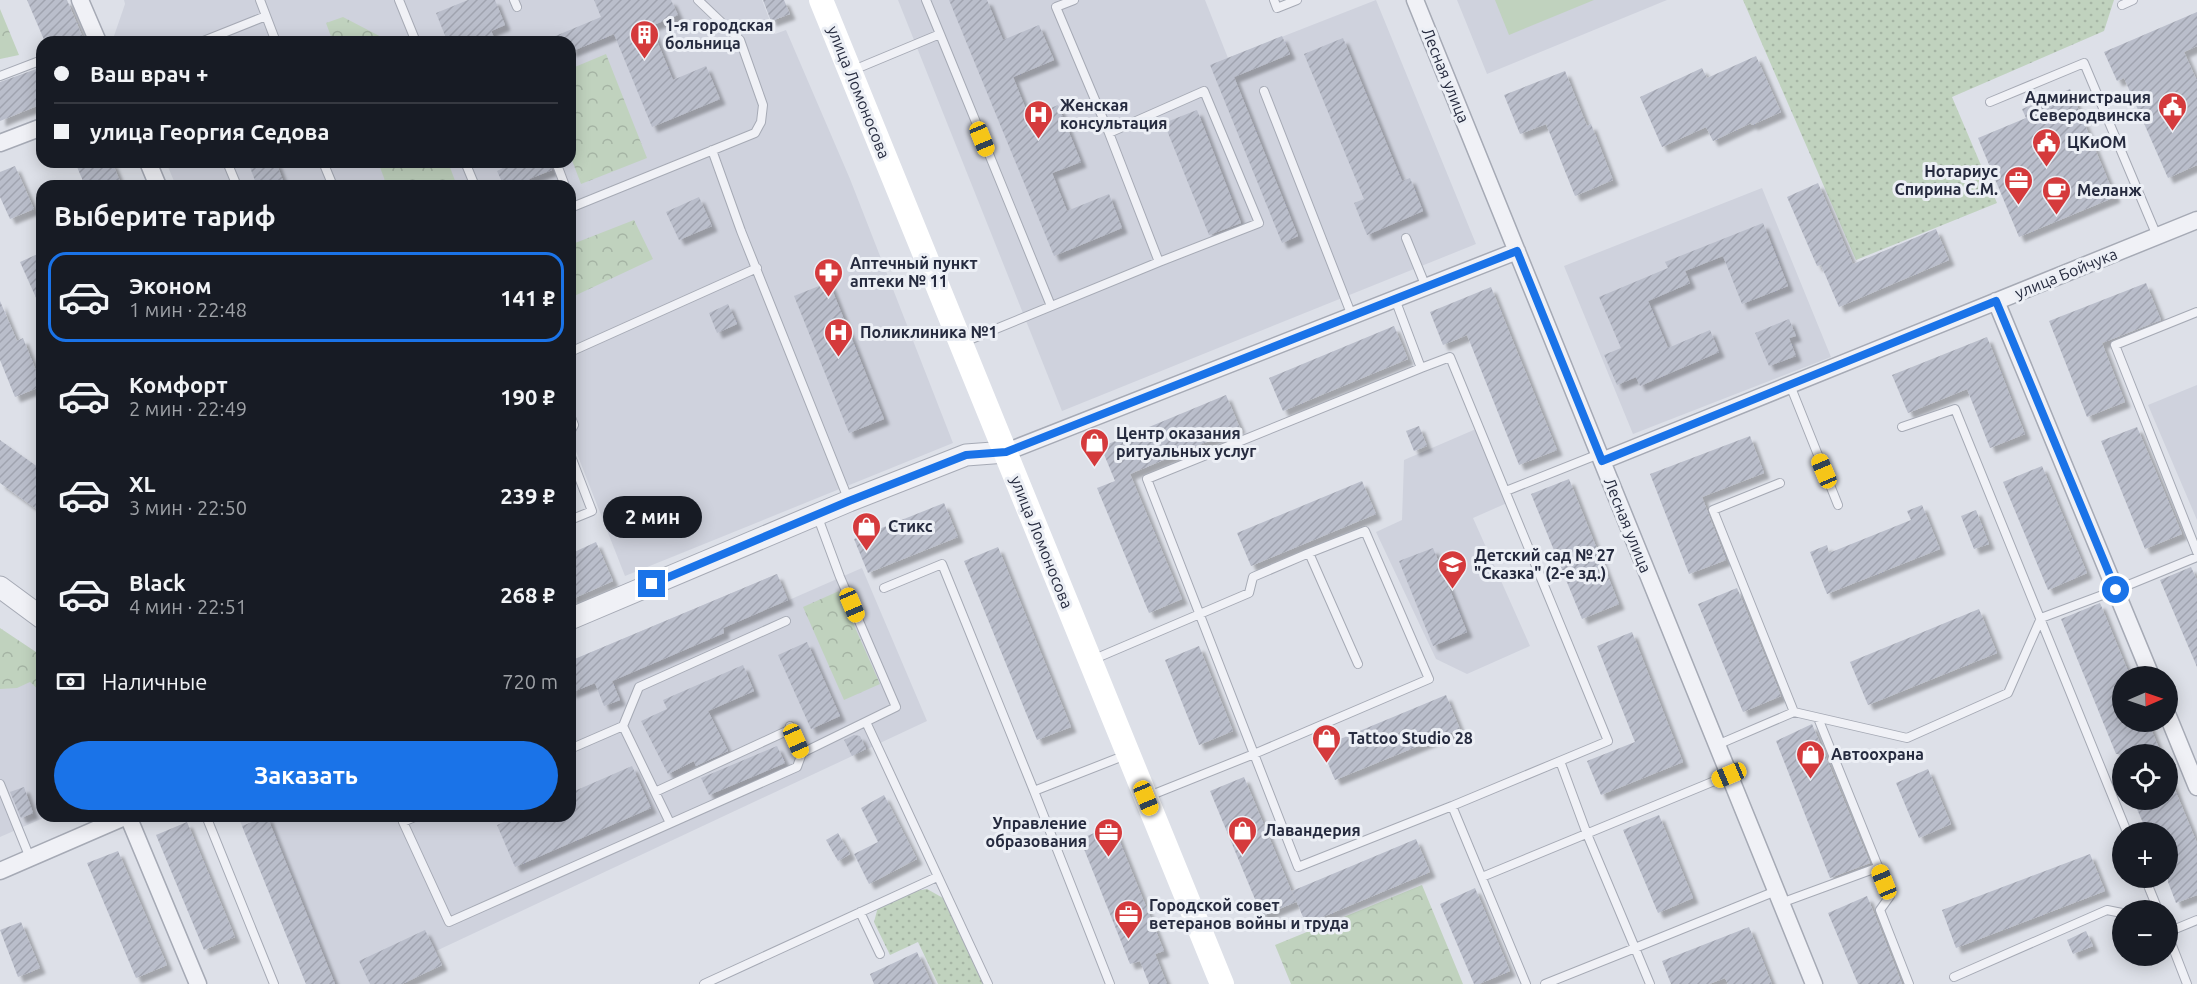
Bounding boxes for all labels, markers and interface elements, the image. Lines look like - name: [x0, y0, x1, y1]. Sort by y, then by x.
- place label: 1-я городская больница: [665, 16, 773, 52]
- building icon: 1-я городская больница: [628, 18, 660, 60]
- street label: улица Ломоносова: [824, 23, 894, 161]
- street label: Лесная улица: [1419, 25, 1473, 125]
- text: Ваш врач +: [90, 61, 208, 86]
- place label: Администрация Северодвинска: [2025, 88, 2151, 124]
- public building icon: Администрация Северодвинска: [2156, 90, 2188, 132]
- place label: Женская консультация: [1060, 96, 1168, 132]
- hospital icon: Женская консультация: [1023, 98, 1055, 140]
- text: улица Георгия Седова: [90, 119, 329, 144]
- car: [967, 119, 997, 159]
- public building icon: ЦКиОМ: [2030, 126, 2062, 168]
- place label: ЦКиОМ: [2067, 133, 2127, 151]
- place label: Нотариус Спирина С.М.: [1894, 162, 1998, 198]
- office icon: Нотариус Спирина С.М.: [2003, 164, 2035, 206]
- cafe icon: Меланж: [2040, 174, 2072, 216]
- place label: Меланж: [2077, 181, 2142, 199]
- text: Выберите тариф: [54, 201, 276, 231]
- street label: улица Бойчука: [2012, 244, 2120, 302]
- place label: Аптечный пункт аптеки № 11: [850, 254, 978, 290]
- pharmacy icon: Аптечный пункт аптеки № 11: [813, 256, 845, 298]
- icon: car: [57, 270, 111, 324]
- text: Эконом: [129, 273, 211, 298]
- text: 141 ₽: [500, 285, 555, 310]
- text: 1 мин · 22:48: [129, 298, 247, 321]
- hospital icon: Поликлиника №1: [823, 316, 855, 358]
- place label: Поликлиника №1: [860, 323, 997, 341]
- icon: car: [57, 369, 111, 423]
- text: Комфорт: [129, 372, 228, 397]
- text: 190 ₽: [500, 384, 555, 409]
- text: 2 мин · 22:49: [129, 397, 247, 420]
- place label: Центр оказания ритуальных услуг: [1116, 424, 1256, 460]
- shop icon: Центр оказания ритуальных услуг: [1079, 426, 1111, 468]
- car: [1809, 451, 1839, 491]
- icon: car: [57, 468, 111, 522]
- text: XL: [129, 471, 156, 496]
- street label: улица Ломоносова: [1007, 473, 1077, 611]
- street label: Лесная улица: [1601, 475, 1655, 575]
- text: 239 ₽: [500, 483, 555, 508]
- text: 3 мин · 22:50: [129, 496, 247, 519]
- callout: 2 мин: [602, 497, 702, 539]
- text: 2 мин: [625, 505, 680, 528]
- shop icon: Стикс: [851, 510, 883, 552]
- place label: Стикс: [888, 517, 933, 535]
- place label: Детский сад № 27 "Сказка" (2-е зд.): [1474, 546, 1615, 583]
- school or university icon: Детский сад № 27 "Сказка" (2-е зд.): [1437, 548, 1469, 590]
- icon: car: [57, 567, 111, 621]
- text: Black: [129, 570, 186, 595]
- route end: [638, 570, 665, 597]
- route start: [2102, 576, 2129, 603]
- text: 268 ₽: [500, 582, 555, 607]
- car: [837, 585, 867, 625]
- text: 4 мин · 22:51: [129, 595, 247, 618]
- icon: cash: [54, 665, 87, 698]
- north arrow: [2112, 666, 2178, 732]
- map controls: [2112, 666, 2178, 966]
- text: Наличные: [102, 669, 207, 694]
- text: 720 m: [502, 670, 558, 693]
- car: [780, 721, 812, 761]
- shop icon: Tattoo Studio 28: [1311, 722, 1343, 764]
- place label: Tattoo Studio 28: [1348, 729, 1473, 747]
- shop icon: Автоохрана: [1794, 738, 1826, 780]
- button: Заказать: [54, 741, 558, 810]
- button: locate: [2112, 744, 2178, 810]
- place label: Автоохрана: [1831, 745, 1924, 763]
- car: [1709, 760, 1749, 790]
- car: [1131, 778, 1161, 818]
- place label: Управление образования: [986, 814, 1087, 850]
- shop icon: Лавандерия: [1227, 814, 1259, 856]
- office icon: Управление образования: [1092, 816, 1124, 858]
- place label: Лавандерия: [1264, 821, 1361, 839]
- button: +: [2112, 822, 2178, 888]
- car: [1869, 862, 1899, 902]
- place label: Городской совет ветеранов войны и труда: [1149, 896, 1349, 932]
- office icon: Городской совет ветеранов войны и труда: [1112, 898, 1144, 940]
- button: −: [2112, 900, 2178, 966]

